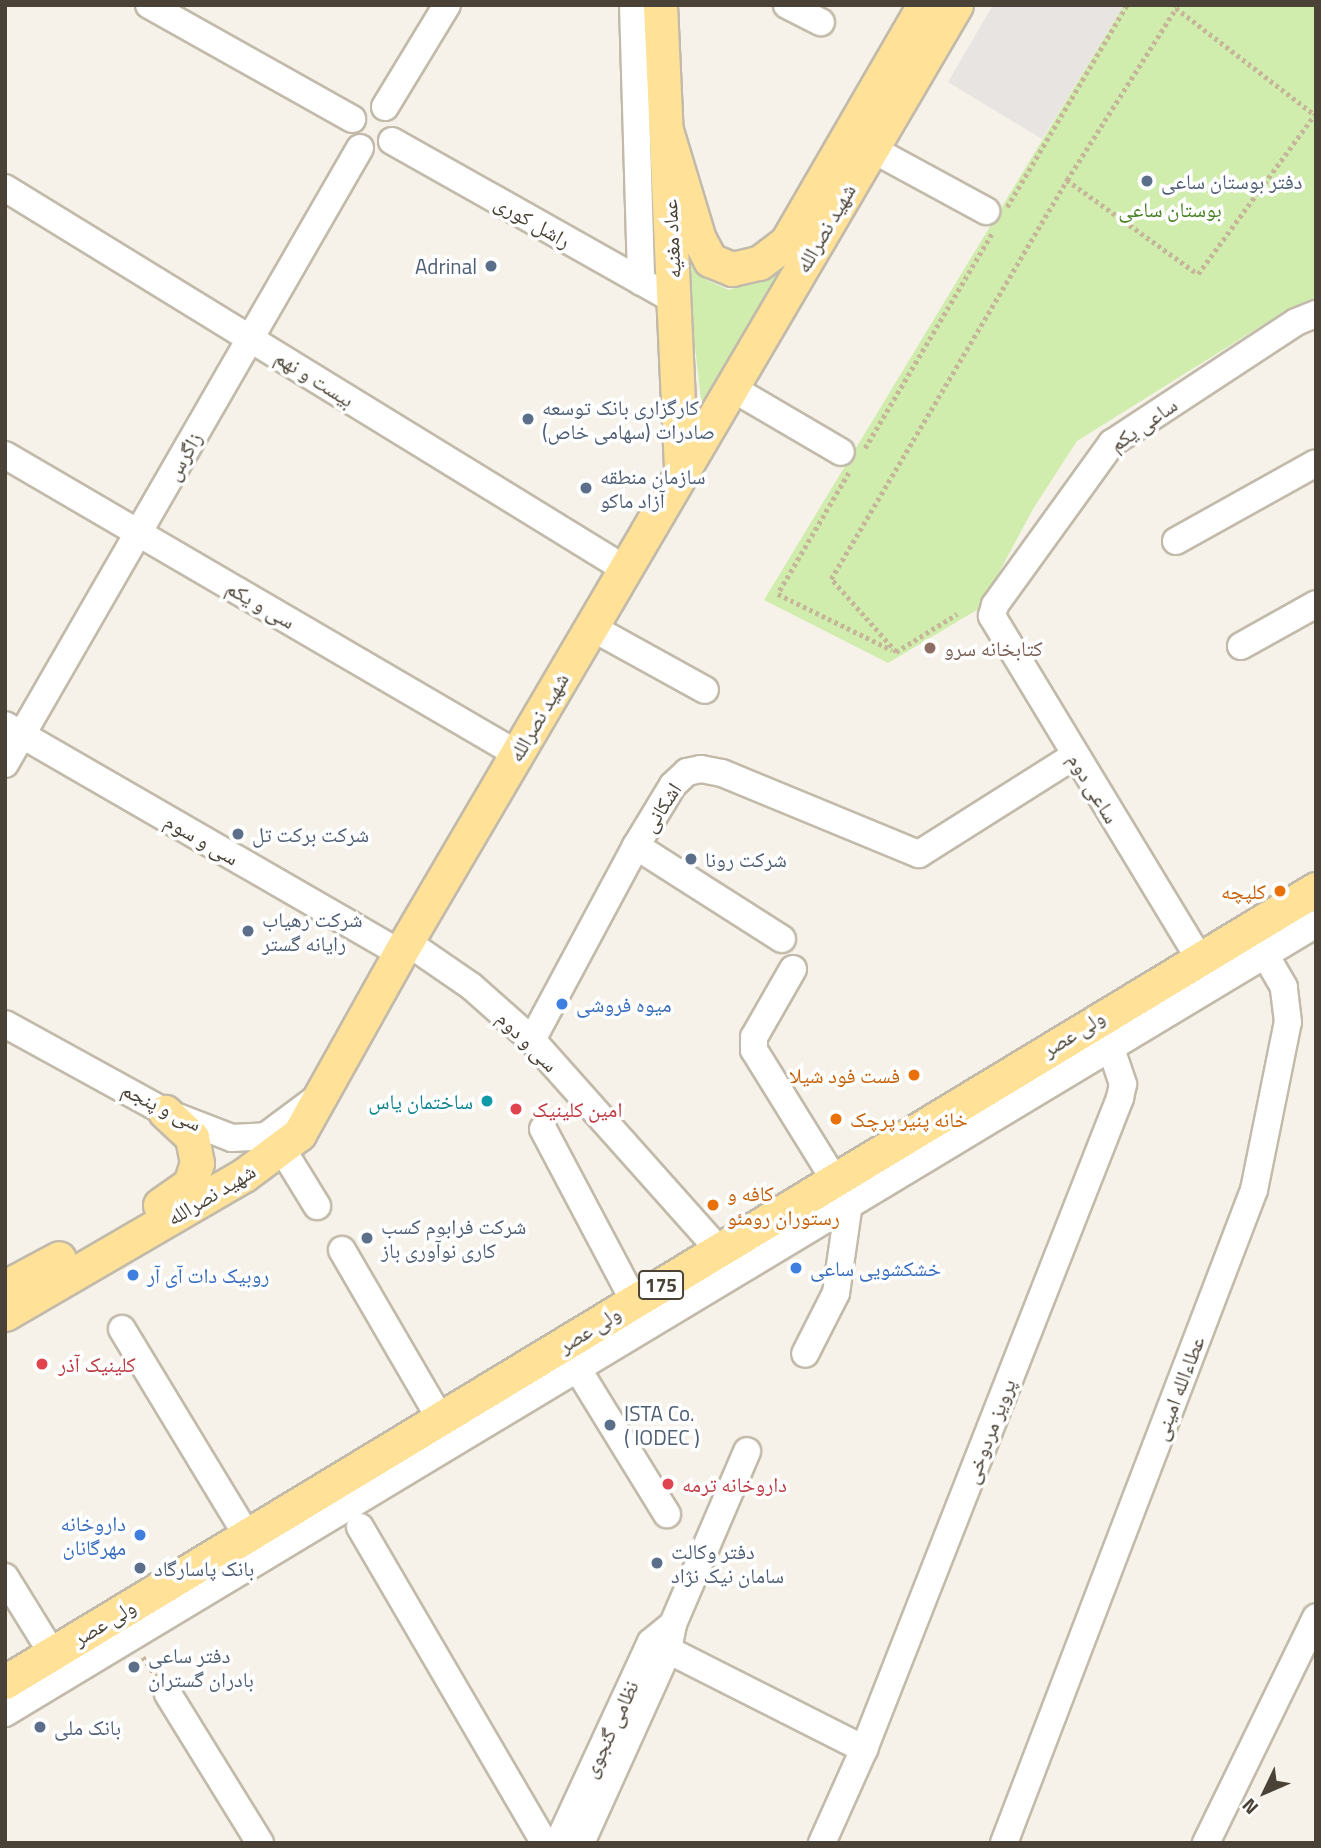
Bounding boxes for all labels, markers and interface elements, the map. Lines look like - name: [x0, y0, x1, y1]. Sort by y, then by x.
- place label: دفتر بوستان ساعی: [1161, 168, 1303, 194]
- marker: دفتر بوستان ساعی: [1139, 173, 1155, 189]
- street label: شهید نصرالله: [789, 179, 861, 277]
- street label: راشل کوری: [491, 189, 575, 253]
- park label: بوستان ساعی: [1118, 196, 1222, 222]
- street label: عماد مغنیه: [656, 199, 686, 279]
- place label: Adrinal: [415, 253, 477, 279]
- marker: Adrinal: [483, 258, 499, 274]
- street label: بیست و نهم: [271, 344, 359, 412]
- street label: ساعی یکم: [1104, 392, 1182, 456]
- place label: کارگزاری بانک توسعه صادرات (سهامی خاص): [542, 394, 715, 444]
- marker: کارگزاری بانک توسعه صادرات (سهامی خاص): [520, 411, 536, 427]
- street label: زاگرس: [159, 427, 207, 485]
- place label: سازمان منطقه آزاد ماکو: [600, 463, 706, 513]
- marker: سازمان منطقه آزاد ماکو: [578, 480, 594, 496]
- street label: سی و یکم: [222, 574, 300, 634]
- place label: کتابخانه سرو: [944, 635, 1043, 661]
- marker: کتابخانه سرو: [922, 640, 938, 656]
- street label: شهید نصرالله: [502, 668, 574, 766]
- street label: ساعی دوم: [1063, 748, 1125, 828]
- street label: اشکانی: [636, 778, 686, 836]
- street label: سی و سوم: [161, 808, 243, 870]
- place label: شرکت برکت تل: [252, 821, 369, 847]
- marker: شرکت برکت تل: [230, 826, 246, 842]
- place label: شرکت رونا: [705, 846, 787, 872]
- marker: شرکت رونا: [683, 851, 699, 867]
- place label: کلپچه: [1221, 878, 1266, 904]
- marker: کلپچه: [1272, 883, 1288, 899]
- place label: شرکت رهیاب رایانه گستر: [262, 906, 363, 956]
- marker: شرکت رهیاب رایانه گستر: [240, 923, 256, 939]
- place label: میوه فروشی: [576, 991, 672, 1017]
- marker: میوه فروشی: [554, 996, 570, 1012]
- street label: ولی عصر: [1037, 1004, 1109, 1062]
- street label: سی و دوم: [492, 1005, 564, 1077]
- place label: فست فود شیلا: [789, 1062, 900, 1088]
- marker: فست فود شیلا: [906, 1067, 922, 1083]
- street label: سی و پنجم: [118, 1076, 206, 1136]
- place label: ساختمان یاس: [368, 1088, 473, 1114]
- marker: ساختمان یاس: [479, 1093, 495, 1109]
- place label: امین کلینیک: [532, 1096, 622, 1122]
- marker: امین کلینیک: [506, 1099, 526, 1119]
- place label: خانه پنیر پرچک: [850, 1106, 968, 1132]
- marker: خانه پنیر پرچک: [828, 1111, 844, 1127]
- street label: شهید نصرالله: [162, 1158, 260, 1230]
- place label: کافه و رستوران رومئو: [727, 1180, 840, 1230]
- marker: کافه و رستوران رومئو: [705, 1197, 721, 1213]
- place label: شرکت فرابوم کسب کاری نوآوری باز: [381, 1213, 526, 1263]
- marker: شرکت فرابوم کسب کاری نوآوری باز: [359, 1230, 375, 1246]
- place label: خشکشویی ساعی: [810, 1255, 941, 1281]
- marker: خشکشویی ساعی: [788, 1260, 804, 1276]
- place label: روبیک دات آی آر: [147, 1262, 269, 1288]
- marker: روبیک دات آی آر: [125, 1267, 141, 1283]
- road number: 175: [636, 1270, 686, 1301]
- street label: ولی عصر: [553, 1300, 625, 1358]
- street label: عطاءالله امینی: [1147, 1332, 1209, 1444]
- place label: کلینیک آذر: [58, 1351, 136, 1377]
- marker: کلینیک آذر: [32, 1354, 52, 1374]
- street label: پرویز مردوخی: [957, 1375, 1021, 1487]
- place label: ISTA Co. ( IODEC ): [624, 1400, 700, 1450]
- marker: ISTA Co. ( IODEC ): [602, 1417, 618, 1433]
- place label: داروخانه ترمه: [682, 1471, 787, 1497]
- marker: داروخانه ترمه: [660, 1476, 676, 1492]
- place label: داروخانه مهرگانان: [60, 1510, 126, 1560]
- marker: داروخانه مهرگانان: [132, 1527, 148, 1543]
- place label: دفتر وکالت سامان نیک نژاد: [671, 1538, 784, 1588]
- place label: بانک پاسارگاد: [154, 1555, 254, 1581]
- marker: دفتر وکالت سامان نیک نژاد: [649, 1555, 665, 1571]
- marker: بانک پاسارگاد: [132, 1560, 148, 1576]
- street label: ولی عصر: [68, 1593, 140, 1651]
- place label: دفتر ساعی بادران گستران: [148, 1642, 254, 1692]
- marker: دفتر ساعی بادران گستران: [126, 1659, 142, 1675]
- street label: نظامی گنجوی: [576, 1676, 644, 1782]
- place label: بانک ملی: [54, 1714, 121, 1740]
- marker: بانک ملی: [32, 1719, 48, 1735]
- north arrow: [1230, 1757, 1300, 1827]
- text: N: [1235, 1792, 1265, 1822]

